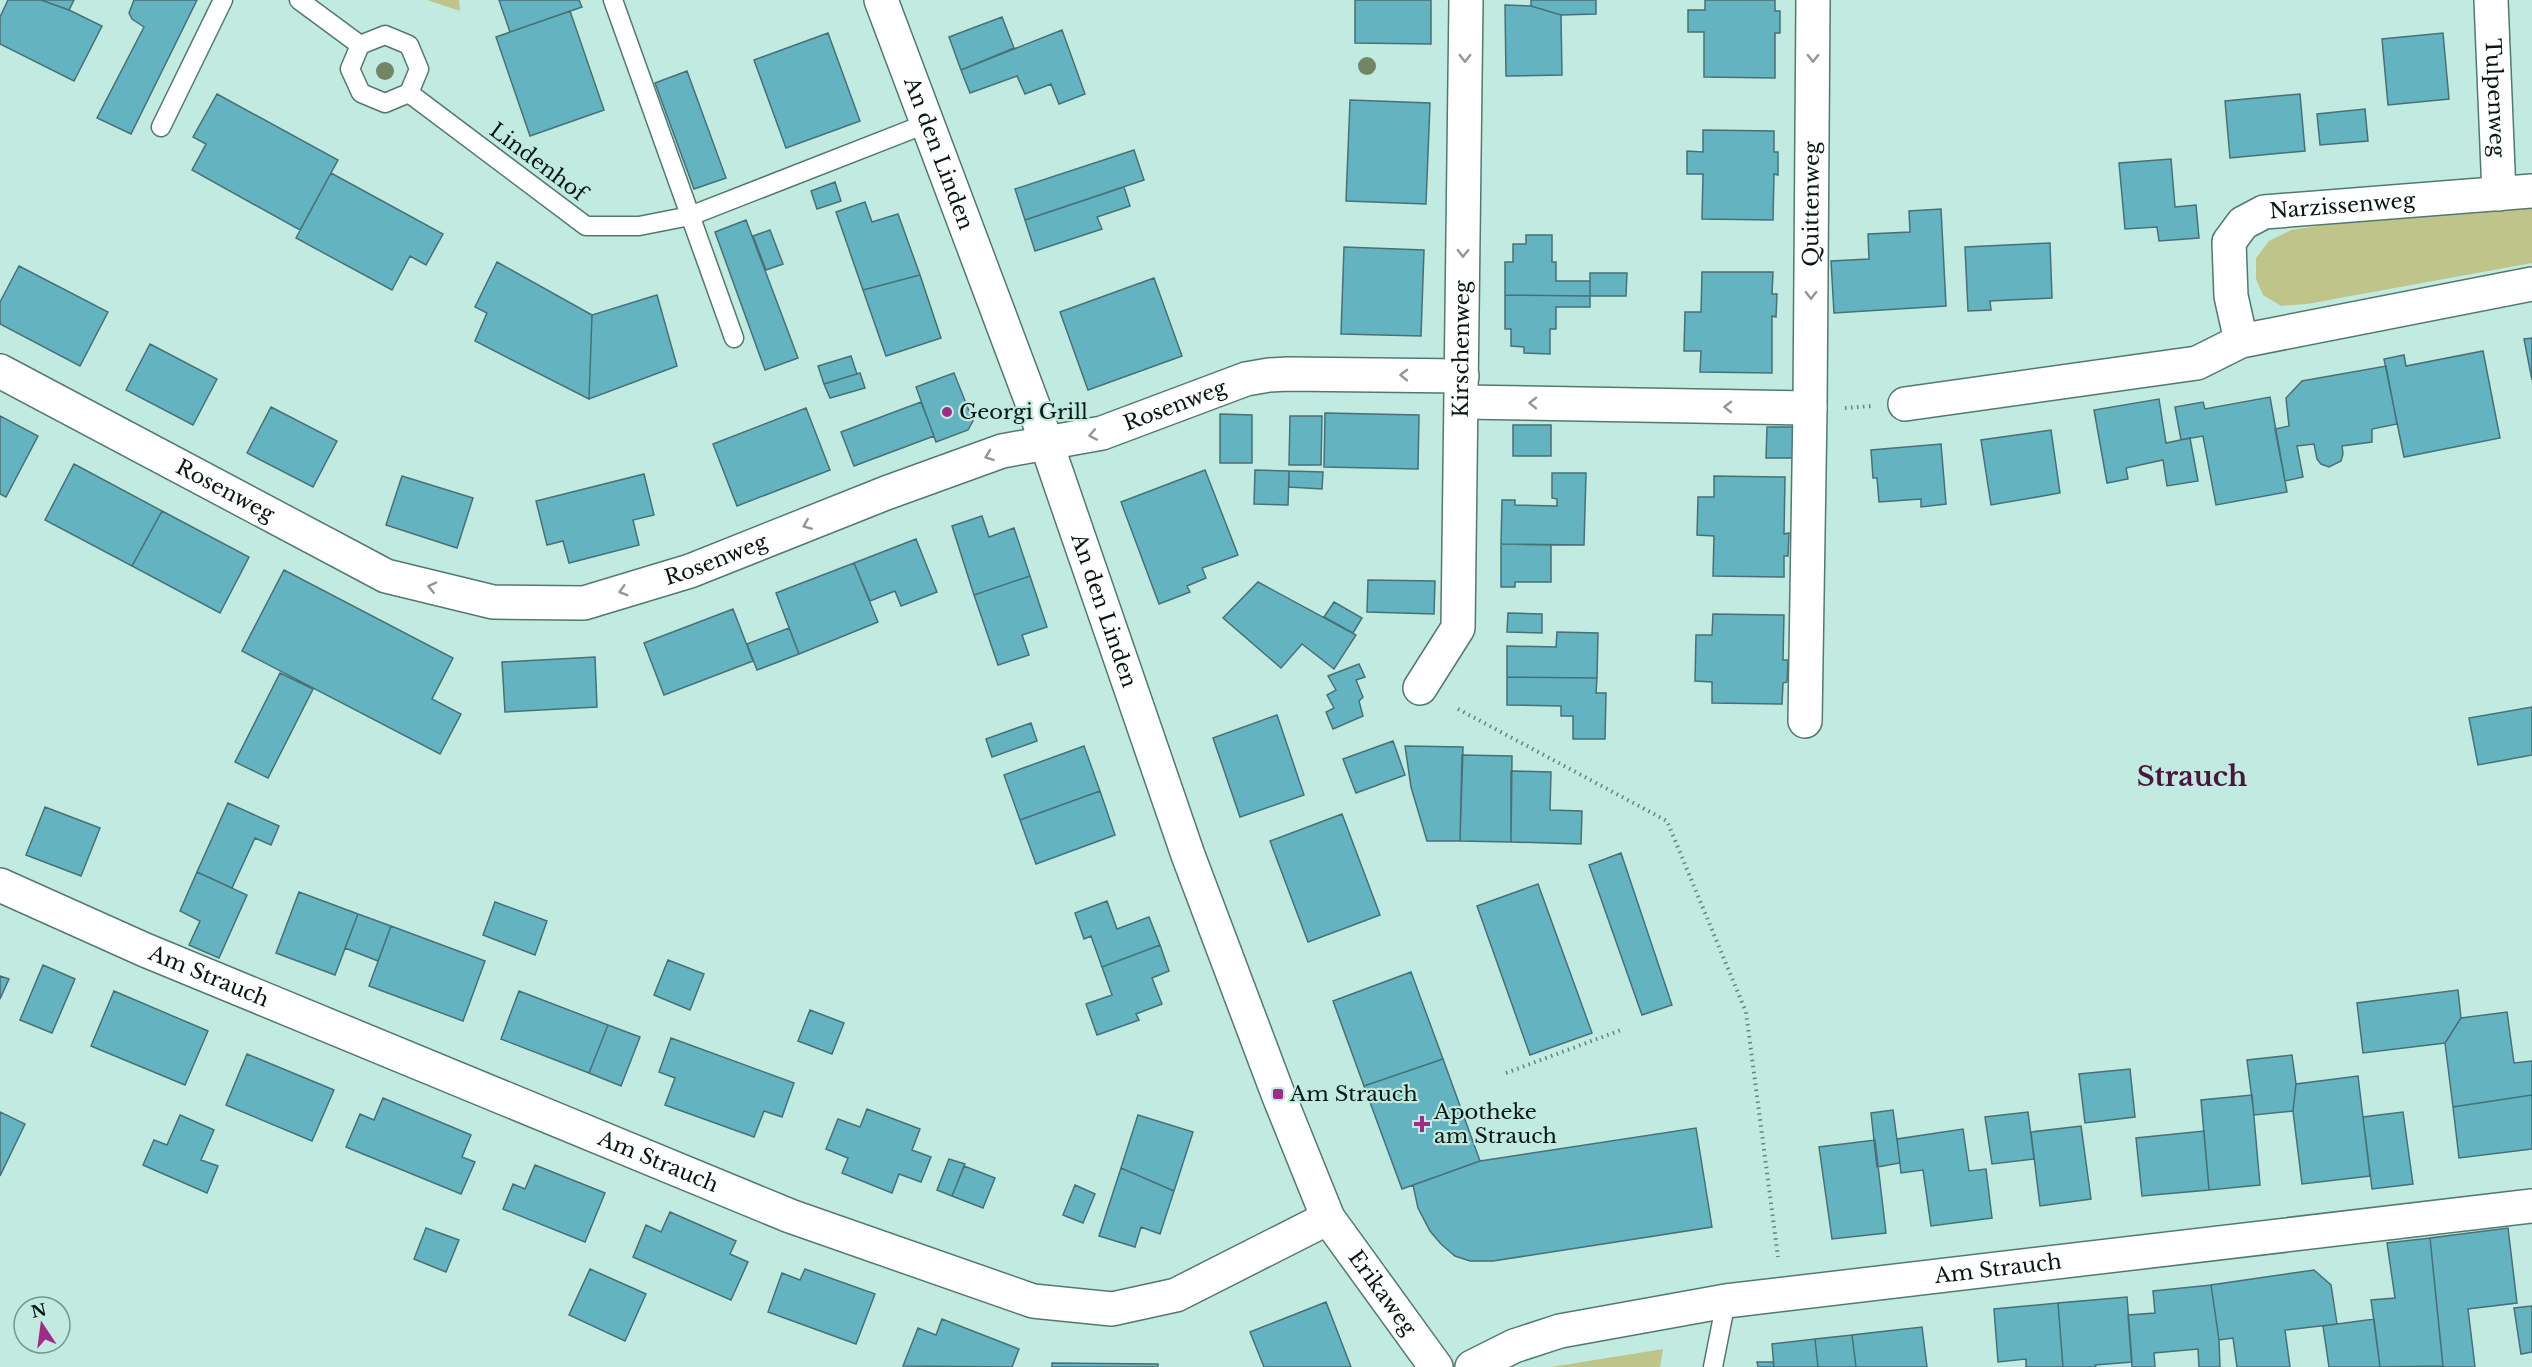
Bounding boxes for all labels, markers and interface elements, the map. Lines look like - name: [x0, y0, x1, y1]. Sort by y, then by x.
- street label: Tulpenweg: [2480, 38, 2510, 158]
- one-way arrow: [1459, 54, 1471, 63]
- one-way arrow: [1807, 54, 1819, 63]
- street label: An den Linden: [898, 73, 979, 234]
- street label: Lindenhof: [484, 117, 593, 208]
- street label: Quittenweg: [1798, 141, 1825, 267]
- street label: Narzissenweg: [2268, 187, 2417, 225]
- one-way arrow: [1457, 249, 1469, 258]
- street label: Kirschenweg: [1448, 280, 1475, 418]
- one-way arrow: [1805, 291, 1817, 300]
- one-way arrow: [1399, 369, 1408, 381]
- street label: Rosenweg: [1120, 374, 1231, 437]
- one-way arrow: [1529, 397, 1538, 410]
- place label: Georgi Grill: [959, 399, 1088, 425]
- one-way arrow: [1724, 401, 1733, 413]
- marker: Georgi Grill: [940, 405, 954, 419]
- one-way arrow: [1089, 428, 1099, 441]
- one-way arrow: [984, 448, 995, 461]
- street label: Rosenweg: [171, 454, 279, 528]
- one-way arrow: [802, 518, 813, 530]
- street label: Rosenweg: [661, 528, 771, 591]
- street label: An den Linden: [1065, 529, 1142, 691]
- one-way arrow: [427, 582, 437, 595]
- one-way arrow: [619, 584, 629, 596]
- district label: Strauch: [2137, 760, 2247, 793]
- street label: Am Strauch: [144, 940, 273, 1013]
- place label: Am Strauch: [1289, 1081, 1418, 1107]
- marker: Am Strauch: [1271, 1087, 1285, 1101]
- place label: Apotheke am Strauch: [1433, 1099, 1557, 1149]
- marker: Apotheke am Strauch: [1415, 1117, 1429, 1131]
- street label: Am Strauch: [593, 1125, 722, 1198]
- street label: Erikaweg: [1343, 1245, 1422, 1341]
- street label: Am Strauch: [1932, 1249, 2063, 1289]
- north arrow: [12, 1295, 72, 1355]
- text: N: [29, 1299, 48, 1322]

